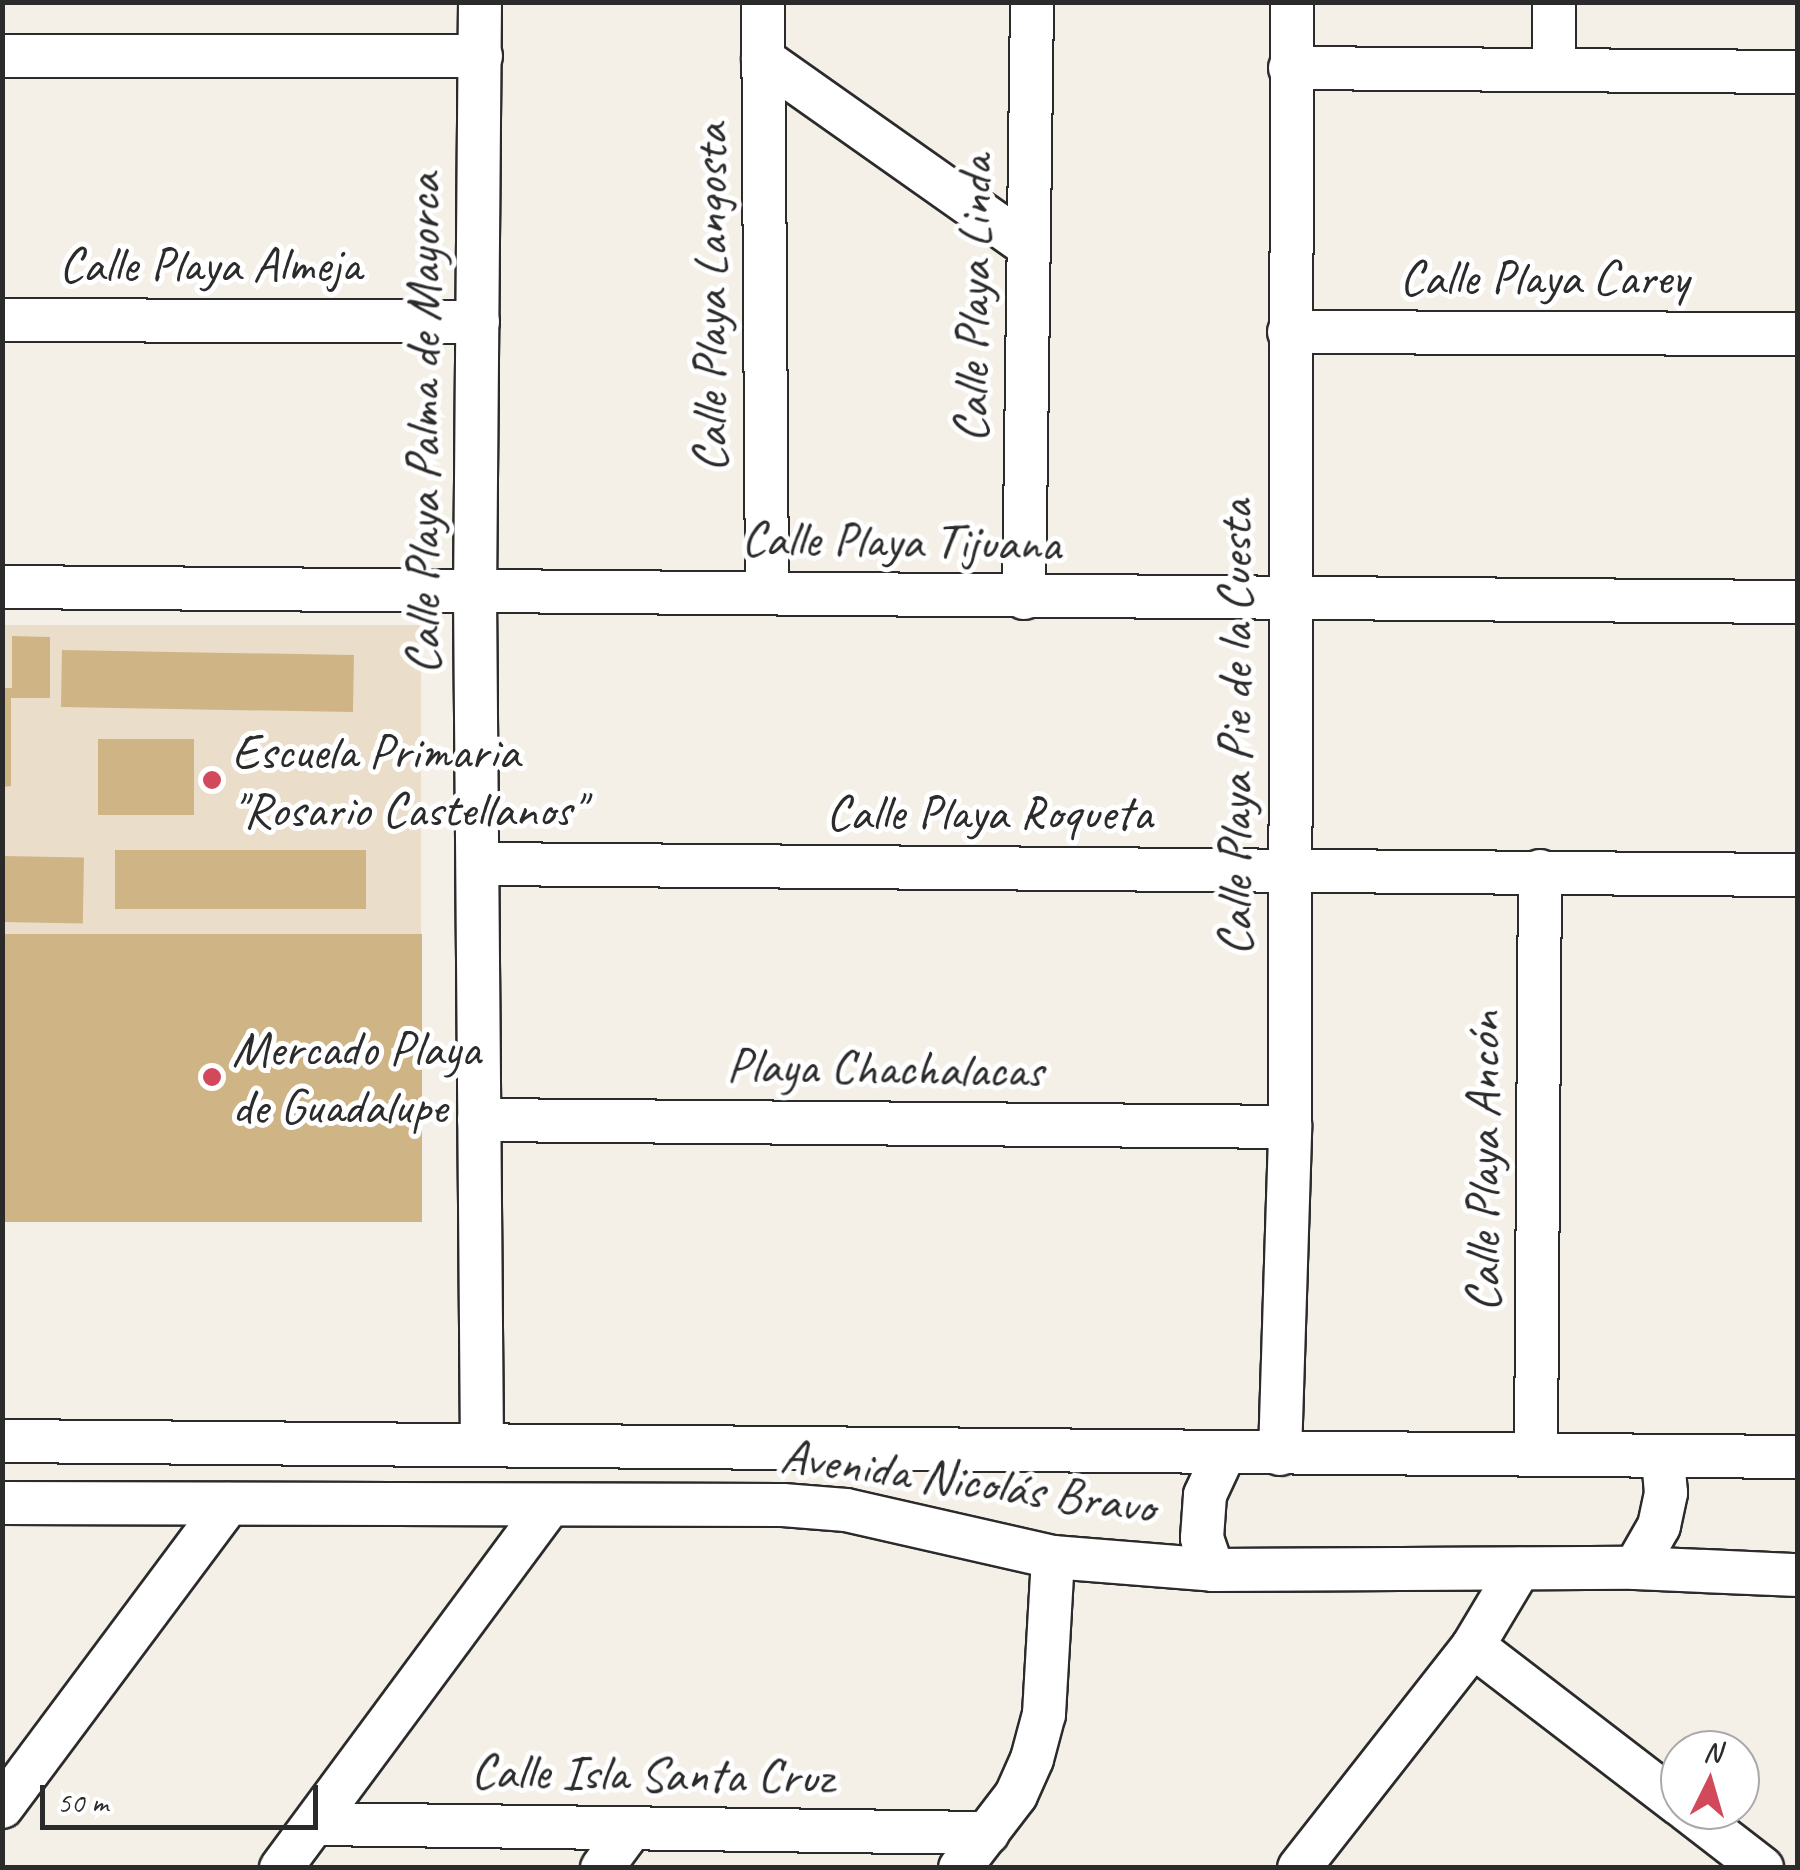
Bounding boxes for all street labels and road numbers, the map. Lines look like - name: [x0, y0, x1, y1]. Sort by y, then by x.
- street label: Calle Playa Langosta: [680, 123, 740, 473]
- street label: Calle Playa Linda: [940, 155, 1006, 443]
- street label: Calle Playa Palma de Mayorca: [393, 172, 453, 676]
- street label: Calle Playa Almeja: [58, 235, 362, 295]
- street label: Calle Playa Carey: [1399, 248, 1689, 308]
- street label: Calle Playa Pie de la Cuesta: [1205, 499, 1265, 957]
- street label: Calle Playa Tijuana: [741, 508, 1061, 574]
- street label: Calle Playa Roqueta: [824, 783, 1154, 843]
- street label: Calle Playa Ancón: [1453, 1013, 1513, 1311]
- street label: Playa Chachalacas: [726, 1035, 1044, 1101]
- street label: Avenida Nicolás Bravo: [777, 1425, 1159, 1537]
- street label: Calle Isla Santa Cruz: [470, 1741, 834, 1807]

